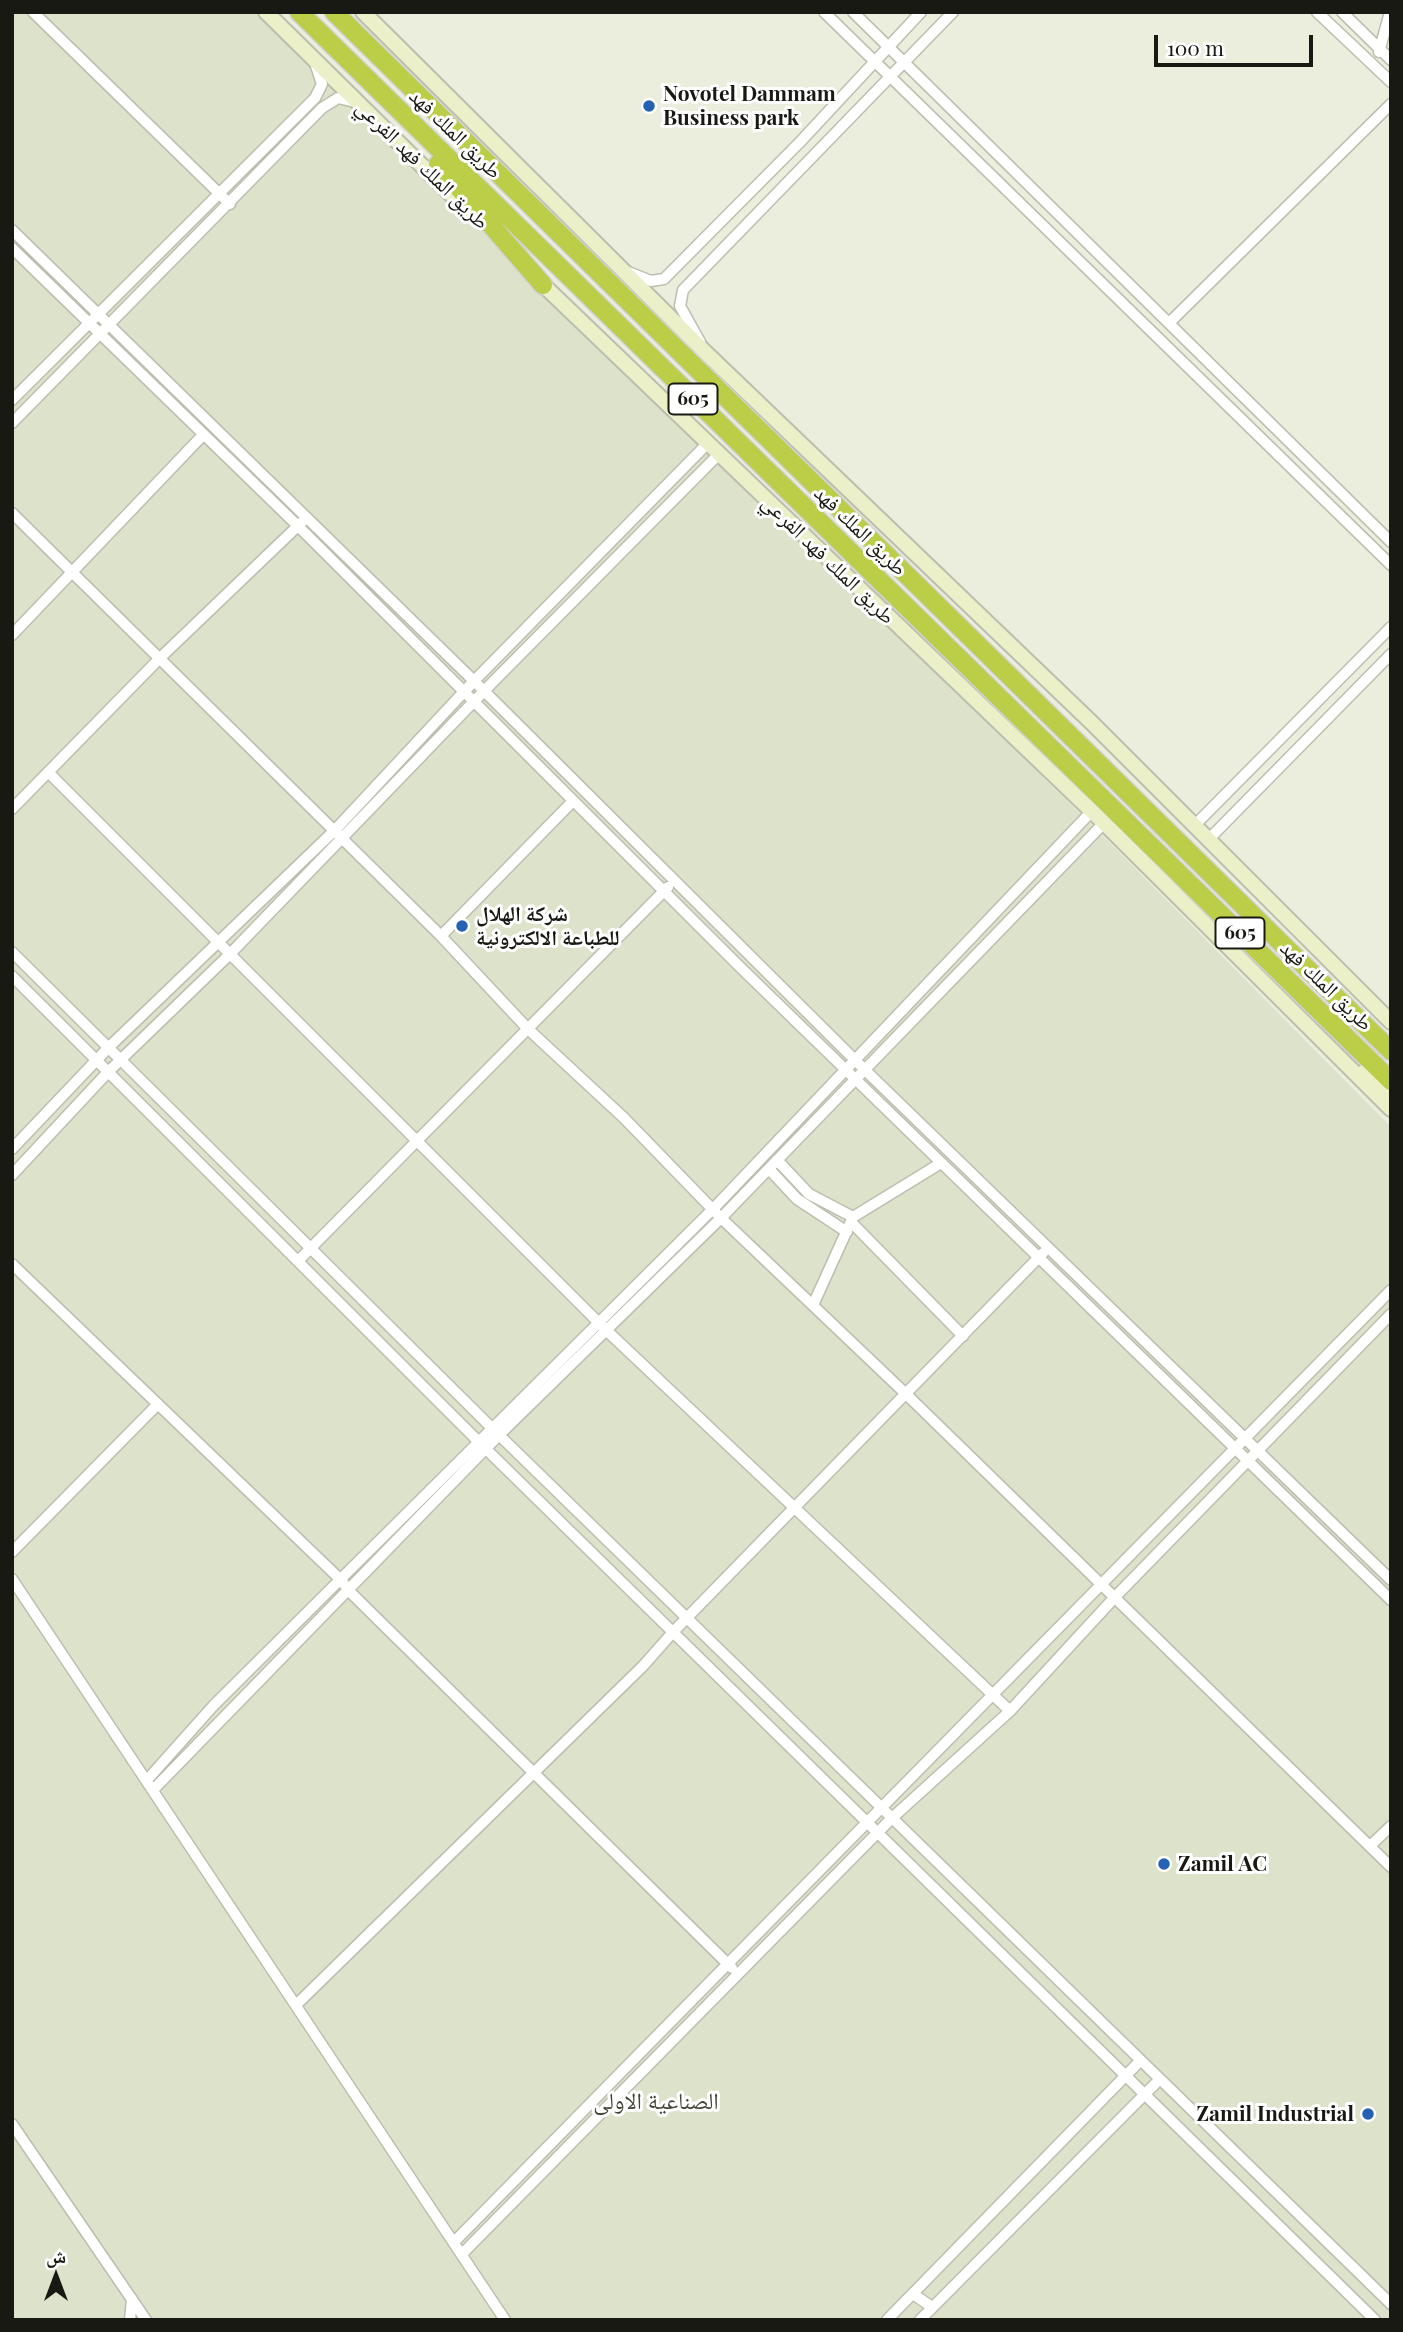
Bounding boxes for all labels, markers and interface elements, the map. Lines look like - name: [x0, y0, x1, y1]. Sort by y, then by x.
- scale bar: [1158, 21, 1317, 65]
- text: 100 m: [1167, 33, 1224, 61]
- place label: Novotel Dammam Business park: [663, 81, 836, 131]
- street label: طريق الملك فهد: [403, 84, 507, 184]
- street label: طريق الملك فهد الفرعي: [350, 95, 494, 235]
- marker: Novotel Dammam Business park: [641, 98, 657, 114]
- road number: 605: [668, 384, 718, 414]
- street label: طريق الملك فهد: [808, 481, 912, 581]
- street label: طريق الملك فهد الفرعي: [756, 490, 900, 630]
- place label: شركة الهلال للطباعة الالكترونية: [476, 901, 619, 951]
- road number: 605: [1216, 917, 1264, 948]
- marker: شركة الهلال للطباعة الالكترونية: [454, 918, 470, 934]
- street label: طريق الملك فهد: [1274, 936, 1378, 1036]
- place label: Zamil AC: [1178, 1851, 1267, 1877]
- marker: Zamil AC: [1156, 1856, 1172, 1872]
- district label: الصناعية الاولى: [593, 2088, 719, 2116]
- place label: Zamil Industrial: [1196, 2101, 1354, 2127]
- marker: Zamil Industrial: [1360, 2106, 1376, 2122]
- north arrow: [21, 2241, 91, 2311]
- text: ش: [46, 2242, 66, 2268]

